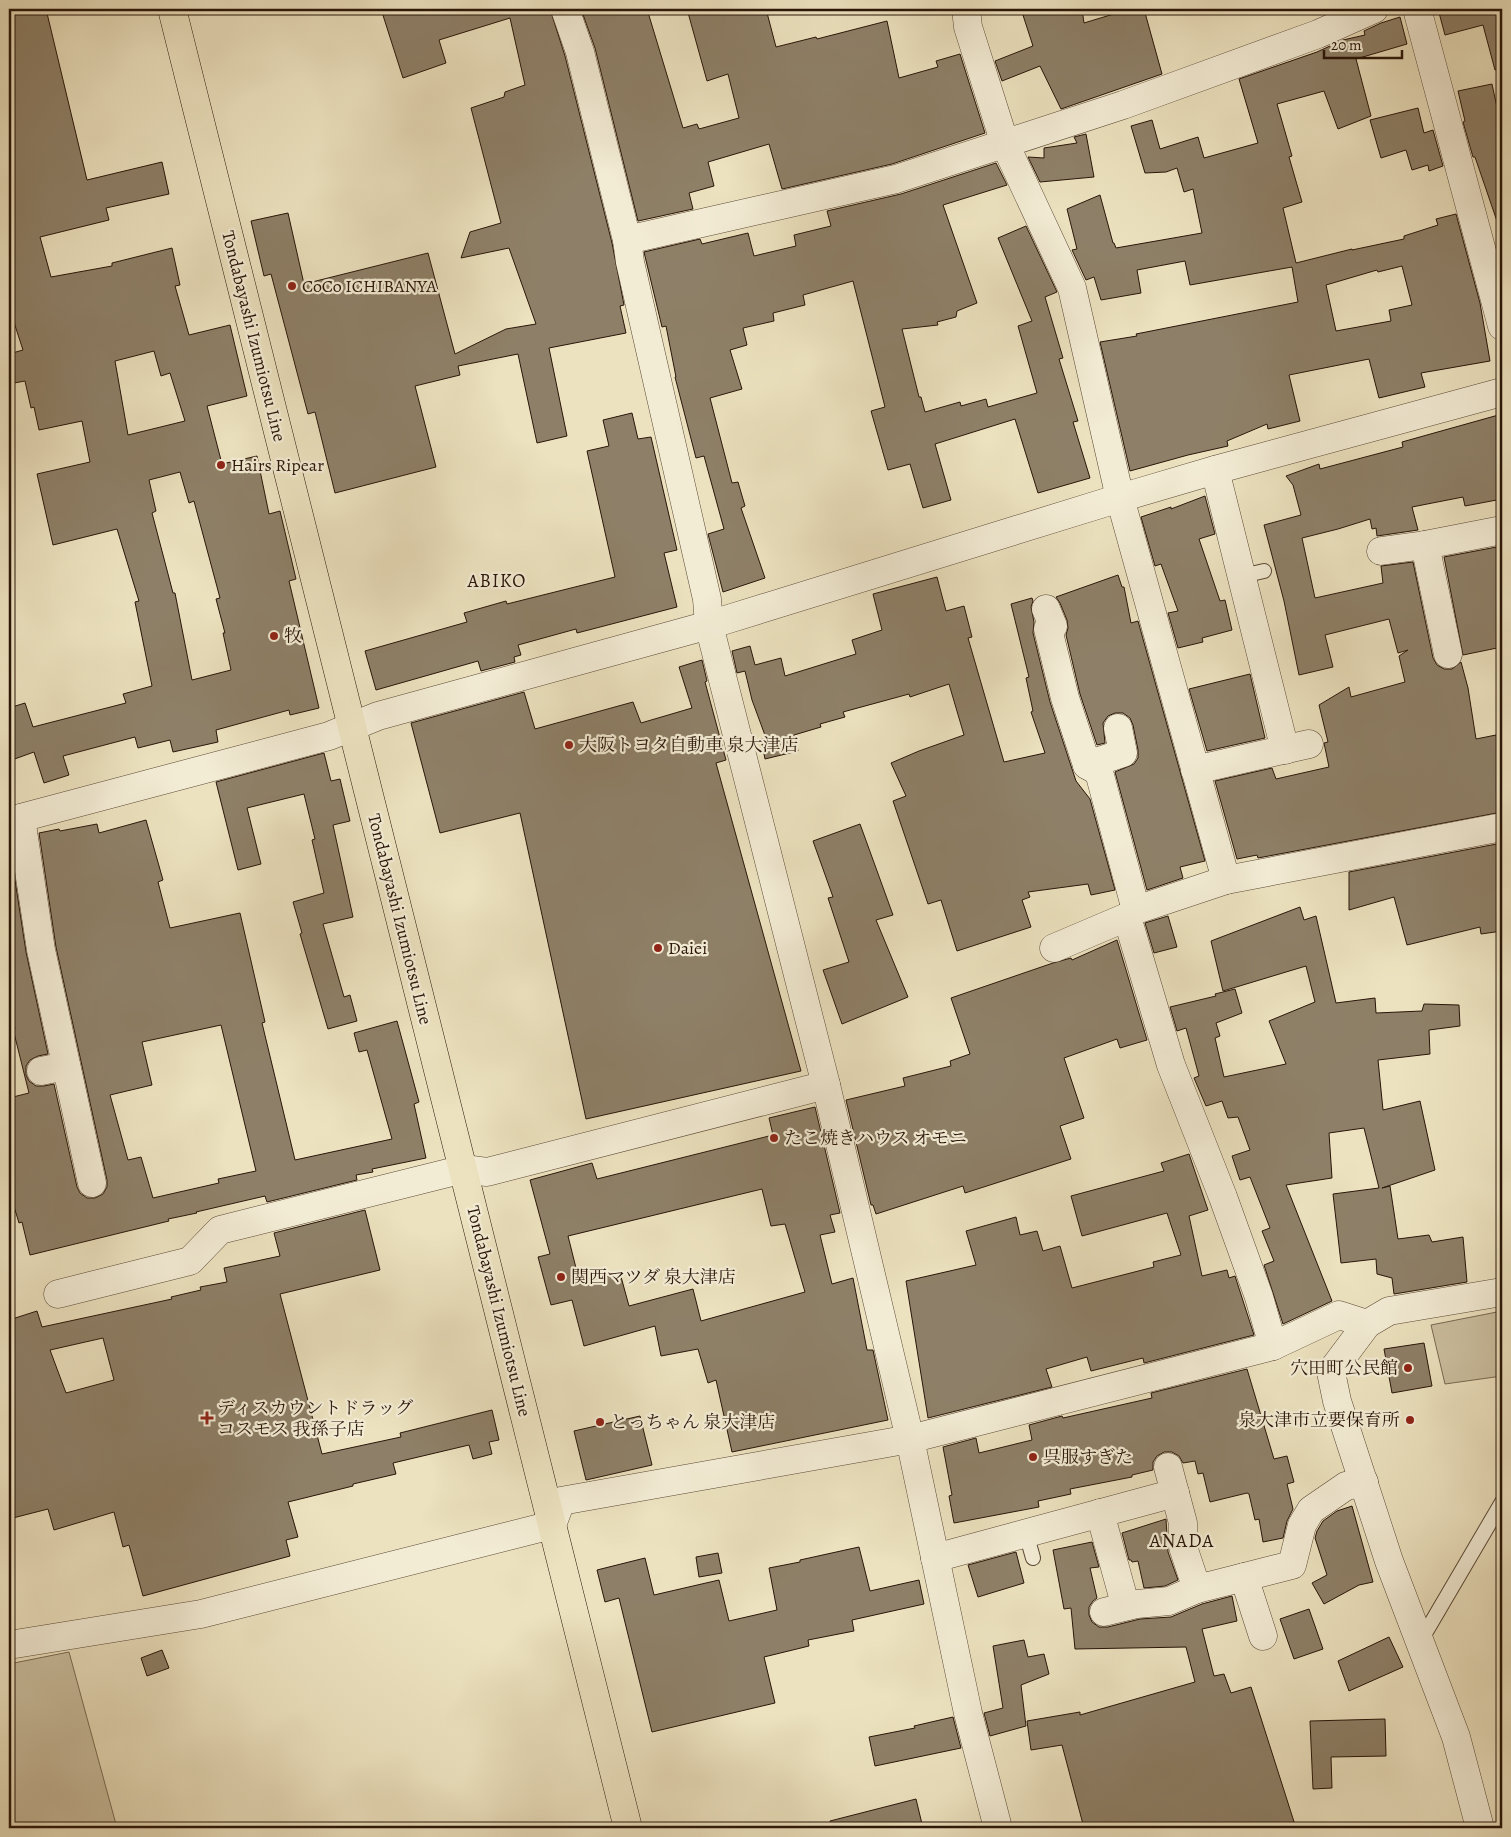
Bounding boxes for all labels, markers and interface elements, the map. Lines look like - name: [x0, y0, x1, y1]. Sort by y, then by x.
- scale bar: [1324, 28, 1401, 60]
- text: 20 m: [1331, 35, 1362, 55]
- street label: Tondabayashi Izumiotsu Line: [216, 228, 292, 444]
- place label: CoCo ICHIBANYA: [302, 274, 437, 298]
- marker: CoCo ICHIBANYA: [286, 280, 298, 292]
- place label: Hairs Ripear: [231, 453, 324, 477]
- marker: Hairs Ripear: [215, 459, 227, 471]
- district label: ABIKO: [466, 568, 527, 594]
- place label: 牧: [284, 624, 302, 648]
- marker: 牧: [268, 630, 280, 642]
- place label: 大阪トヨタ自動車 泉大津店: [579, 733, 799, 757]
- marker: 大阪トヨタ自動車 泉大津店: [563, 739, 575, 751]
- street label: Tondabayashi Izumiotsu Line: [362, 811, 438, 1027]
- place label: Daiei: [668, 936, 707, 960]
- marker: Daiei: [652, 942, 664, 954]
- place label: たこ焼きハウス オモニ: [784, 1126, 967, 1150]
- marker: たこ焼きハウス オモニ: [768, 1132, 780, 1144]
- street label: Tondabayashi Izumiotsu Line: [461, 1203, 537, 1419]
- place label: 関西マツダ 泉大津店: [571, 1265, 736, 1289]
- marker: 関西マツダ 泉大津店: [555, 1271, 567, 1283]
- place label: 穴田町公民館: [1290, 1356, 1398, 1380]
- marker: 穴田町公民館: [1402, 1362, 1414, 1374]
- place label: ディスカウントドラッグ コスモス 我孫子店: [217, 1396, 413, 1441]
- place label: 泉大津市立要保育所: [1238, 1408, 1400, 1432]
- place label: とっちゃん 泉大津店: [610, 1410, 775, 1434]
- marker: ディスカウントドラッグ コスモス 我孫子店: [201, 1412, 213, 1424]
- marker: 泉大津市立要保育所: [1404, 1414, 1416, 1426]
- marker: とっちゃん 泉大津店: [594, 1416, 606, 1428]
- place label: 呉服すぎた: [1043, 1445, 1133, 1469]
- marker: 呉服すぎた: [1027, 1451, 1039, 1463]
- district label: ANADA: [1149, 1528, 1214, 1554]

